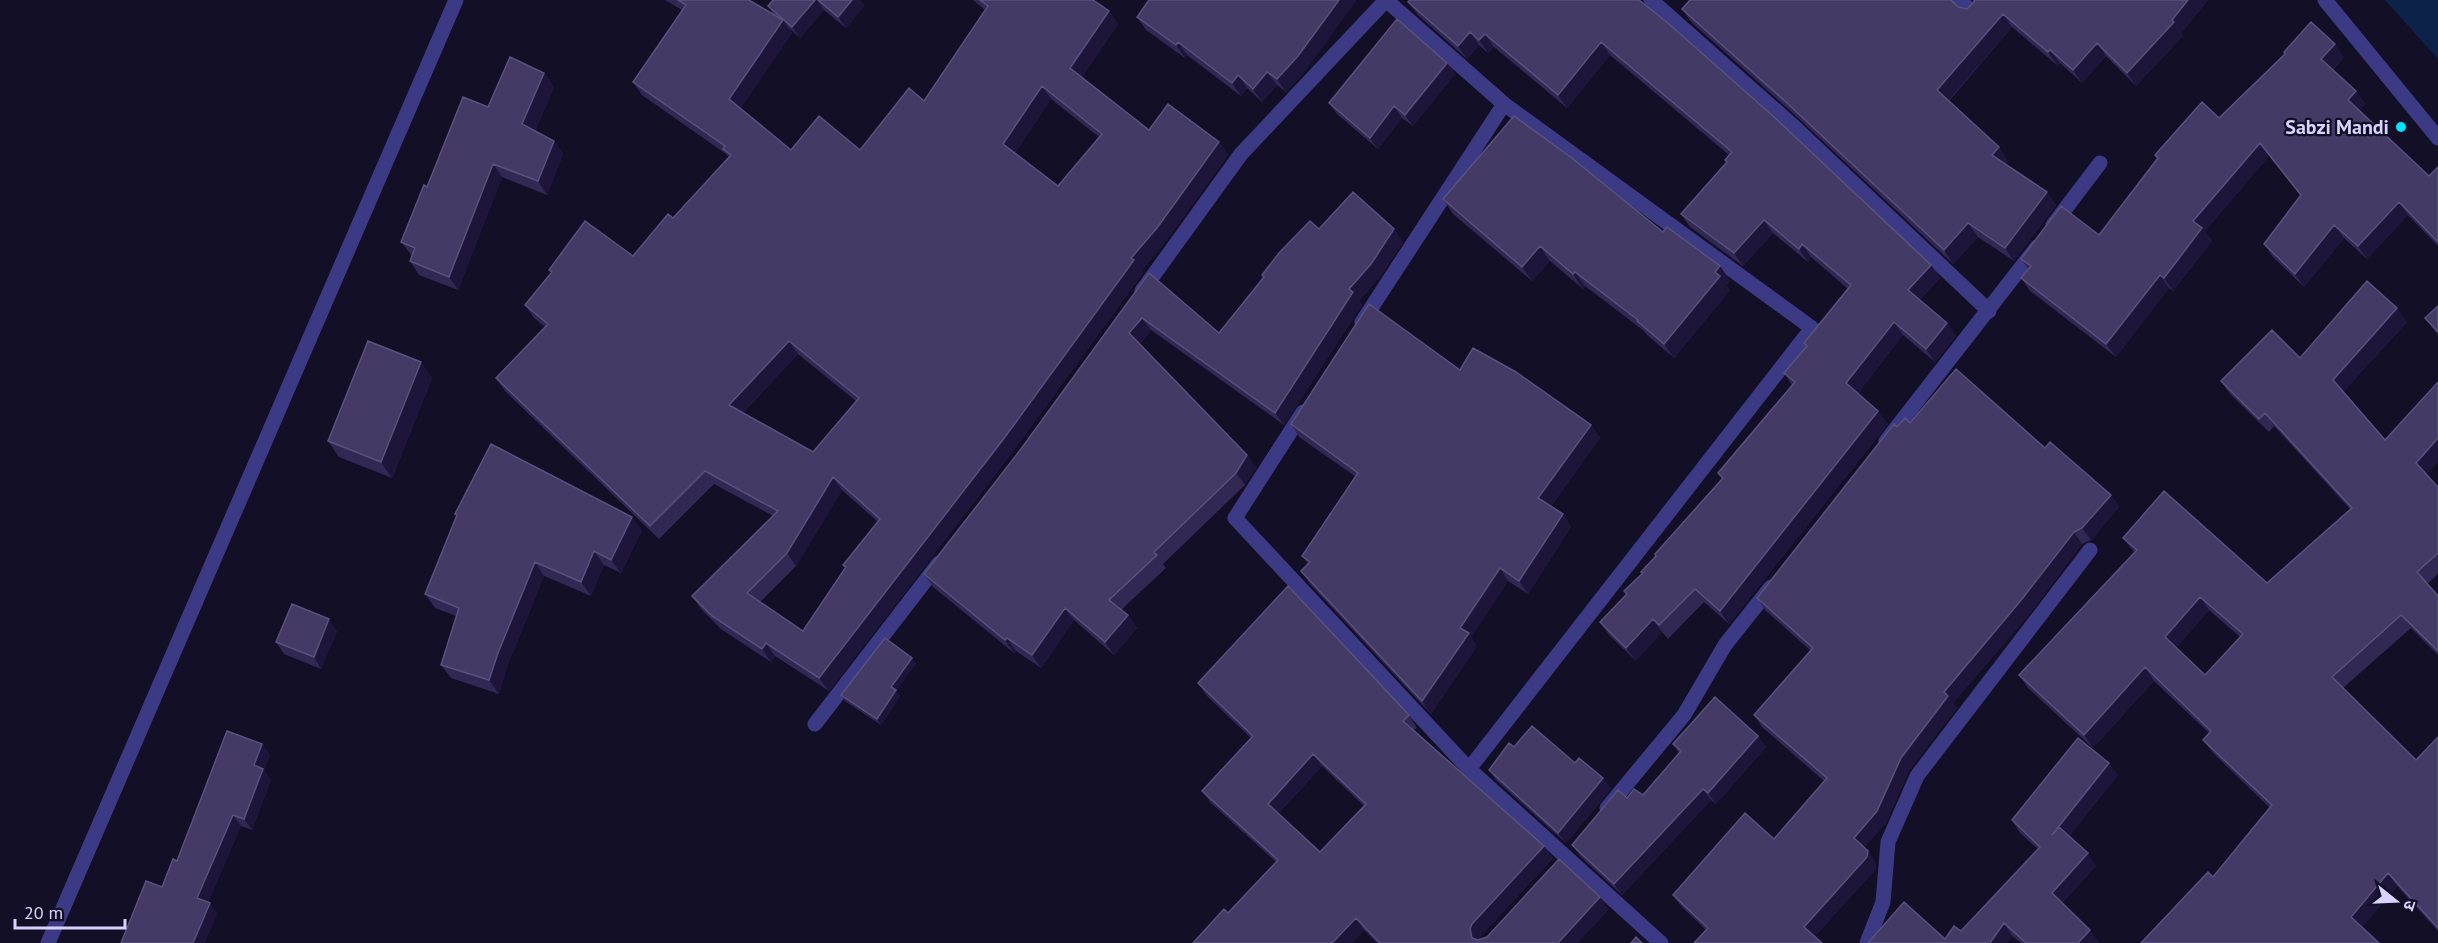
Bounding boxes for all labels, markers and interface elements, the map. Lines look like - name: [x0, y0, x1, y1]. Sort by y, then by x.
- place label: Sabzi Mandi: [2285, 114, 2389, 140]
- marker: Sabzi Mandi: [2394, 120, 2408, 134]
- north arrow: [2366, 871, 2426, 931]
- scale bar: [15, 892, 124, 930]
- text: उ: [2399, 898, 2421, 914]
- text: 20 m: [24, 901, 63, 924]

